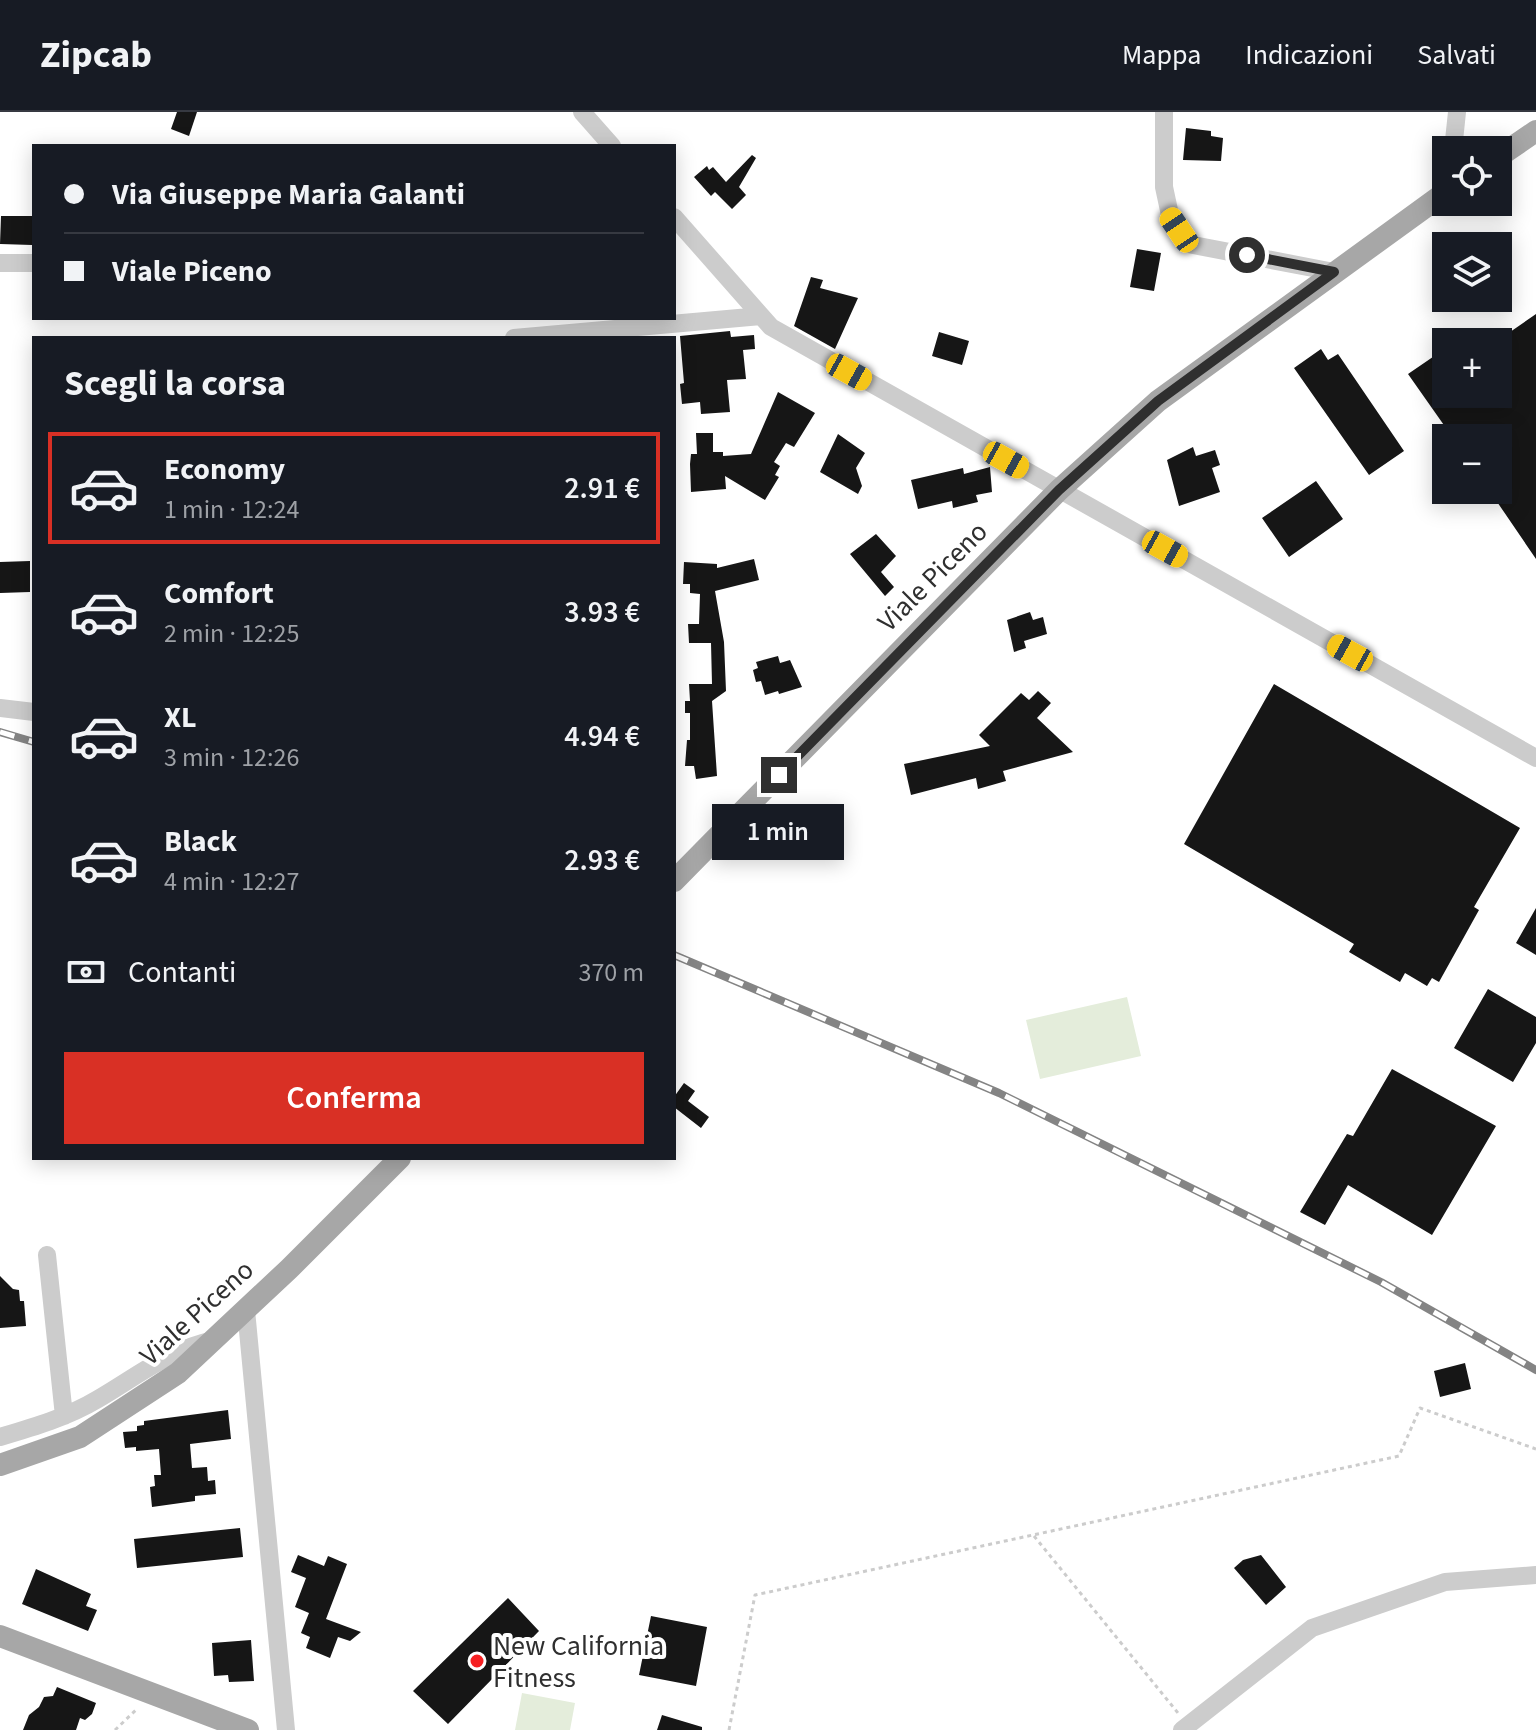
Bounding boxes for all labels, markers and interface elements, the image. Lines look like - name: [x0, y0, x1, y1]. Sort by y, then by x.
- text: Zipcab: [40, 28, 152, 82]
- text: Mappa: [1122, 35, 1201, 75]
- text: Indicazioni: [1245, 35, 1373, 75]
- text: Salvati: [1417, 35, 1496, 75]
- map controls: [1432, 136, 1512, 504]
- button: locate: [1432, 136, 1512, 216]
- text: Via Giuseppe Maria Galanti: [112, 173, 465, 216]
- car: [1156, 203, 1202, 257]
- button: layers: [1432, 232, 1512, 312]
- route start: [1229, 237, 1265, 273]
- text: Viale Piceno: [112, 250, 272, 293]
- button: +: [1432, 328, 1512, 408]
- car: [822, 350, 876, 394]
- text: Scegli la corsa: [64, 358, 286, 409]
- button: −: [1432, 424, 1512, 504]
- car: [979, 438, 1033, 482]
- text: Economy: [164, 448, 285, 491]
- icon: car: [68, 452, 140, 524]
- text: 2.91 €: [564, 467, 640, 510]
- text: 1 min · 12:24: [164, 491, 299, 528]
- street label: Viale Piceno: [869, 513, 997, 641]
- car: [1138, 527, 1192, 571]
- text: Comfort: [164, 572, 274, 615]
- icon: car: [68, 576, 140, 648]
- text: 3.93 €: [564, 591, 640, 634]
- text: 2 min · 12:25: [164, 615, 299, 652]
- car: [1323, 631, 1377, 675]
- text: XL: [164, 696, 197, 739]
- icon: car: [68, 700, 140, 772]
- text: 4.94 €: [564, 715, 640, 758]
- text: 3 min · 12:26: [164, 739, 299, 776]
- route end: [761, 757, 797, 793]
- callout: 1 min: [713, 803, 845, 859]
- text: 1 min: [747, 813, 809, 850]
- text: Black: [164, 820, 237, 863]
- icon: car: [68, 824, 140, 896]
- text: 2.93 €: [564, 839, 640, 882]
- text: 4 min · 12:27: [164, 863, 299, 900]
- icon: cash: [64, 950, 108, 994]
- text: Contanti: [128, 951, 236, 994]
- text: 370 m: [578, 954, 644, 991]
- button: Conferma: [64, 1052, 644, 1144]
- street label: Viale Piceno: [131, 1251, 263, 1375]
- place label: New California Fitness: [493, 1626, 664, 1698]
- marker: New California Fitness: [468, 1652, 486, 1670]

